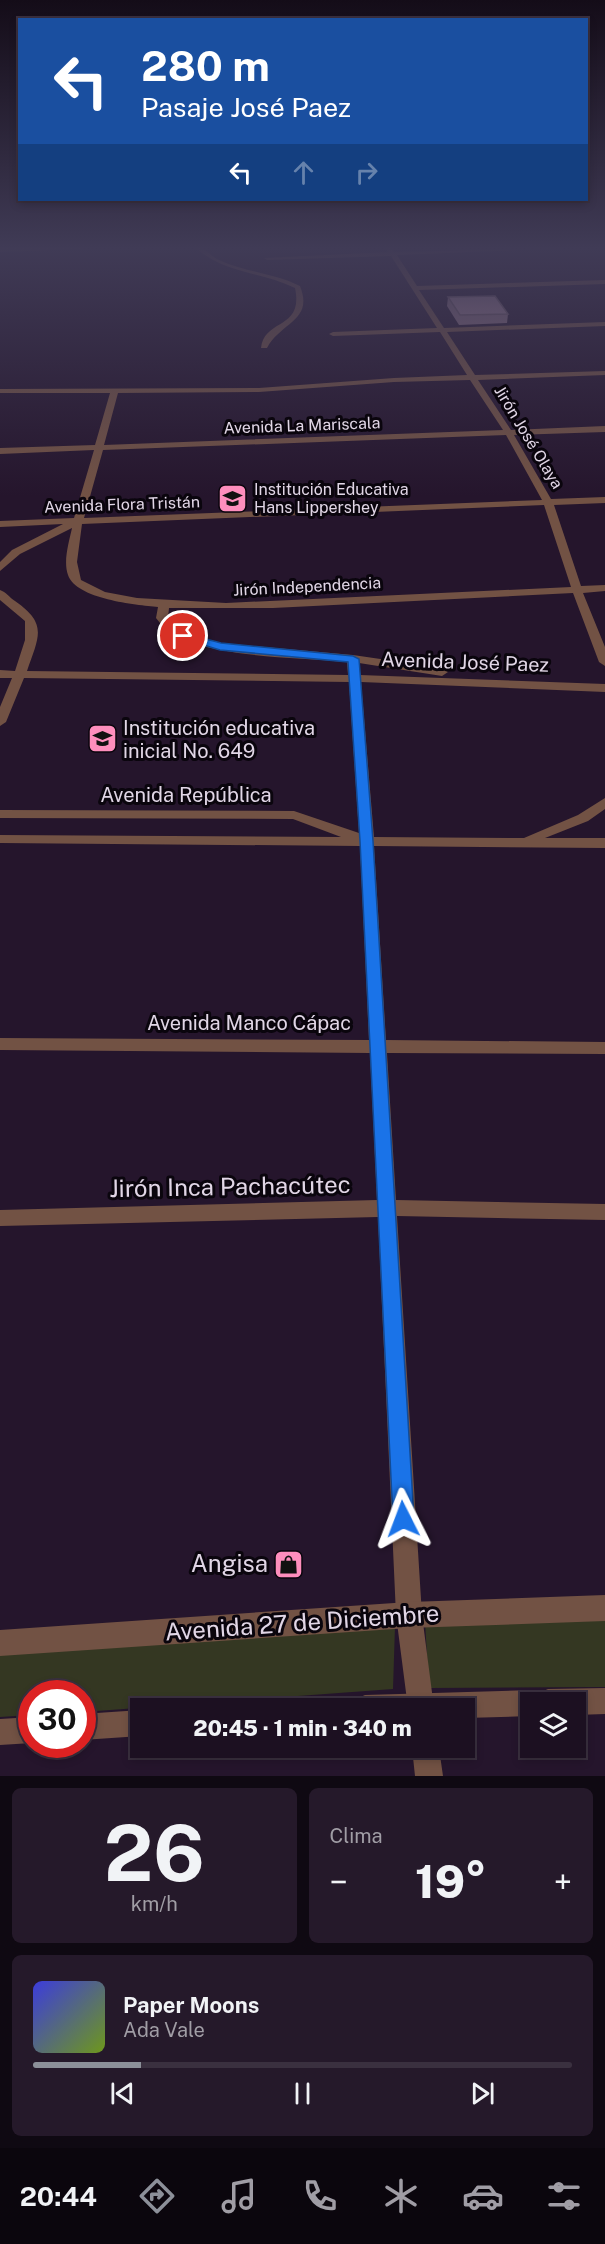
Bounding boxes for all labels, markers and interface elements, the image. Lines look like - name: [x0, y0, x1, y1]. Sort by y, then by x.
- text: 280 m: [141, 41, 270, 90]
- icon: left: [42, 42, 120, 120]
- text: Pasaje José Paez: [141, 91, 351, 123]
- icon: left: [224, 156, 257, 189]
- icon: ahead: [287, 156, 320, 189]
- icon: right: [350, 156, 383, 189]
- street label: Jirón José Olaya: [490, 382, 567, 492]
- street label: Avenida La Mariscala: [223, 413, 381, 438]
- place label: Institución Educativa Hans Lippershey: [254, 480, 409, 517]
- school or university icon: Institución Educativa Hans Lippershey: [217, 482, 249, 514]
- street label: Avenida Flora Tristán: [44, 492, 200, 517]
- street label: Jirón Independencia: [233, 573, 381, 600]
- pin: [157, 610, 208, 661]
- icon: arrive: [166, 619, 199, 652]
- street label: Avenida José Paez: [381, 647, 549, 677]
- place label: Institución educativa inicial No. 649: [123, 716, 315, 763]
- school or university icon: Institución educativa inicial No. 649: [86, 723, 118, 755]
- street label: Avenida República: [100, 783, 272, 807]
- street label: Avenida Manco Cápac: [147, 1011, 351, 1035]
- street label: Jirón Inca Pachacútec: [109, 1170, 351, 1202]
- position arrow: [371, 1487, 435, 1551]
- shop icon: Angisa: [273, 1548, 305, 1580]
- place label: Angisa: [191, 1549, 268, 1577]
- street label: Avenida 27 de Diciembre: [164, 1598, 440, 1646]
- speed limit sign: 30: [18, 1680, 96, 1758]
- map controls: [520, 1692, 586, 1758]
- button: layers: [520, 1692, 586, 1758]
- text: 20:45 · 1 min · 340 m: [193, 1715, 412, 1741]
- text: 26: [104, 1807, 205, 1899]
- text: Clima: [330, 1824, 383, 1848]
- text: 19°: [415, 1855, 487, 1908]
- text: −: [330, 1863, 348, 1901]
- text: +: [554, 1863, 572, 1901]
- text: km/h: [131, 1892, 178, 1916]
- text: Paper Moons: [123, 1992, 259, 2018]
- text: Ada Vale: [123, 2018, 205, 2042]
- icon: previous: [106, 2077, 139, 2110]
- icon: pause: [286, 2077, 319, 2110]
- icon: next: [466, 2077, 499, 2110]
- icon: directions: [136, 2175, 178, 2217]
- icon: music: [218, 2175, 260, 2217]
- icon: phone: [299, 2175, 341, 2217]
- icon: climate: [380, 2175, 422, 2217]
- icon: car: [462, 2175, 504, 2217]
- icon: filters: [543, 2175, 585, 2217]
- text: 20:44: [20, 2180, 97, 2212]

